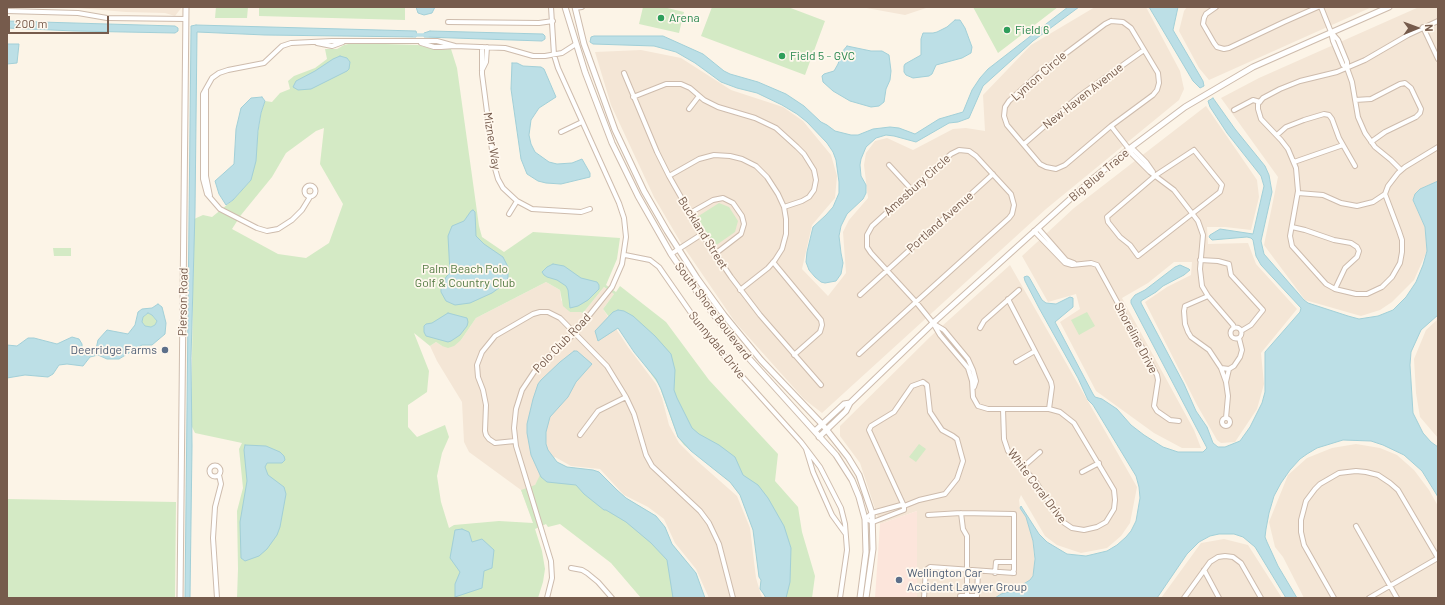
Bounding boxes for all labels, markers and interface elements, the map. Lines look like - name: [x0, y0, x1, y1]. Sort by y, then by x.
- scale bar: [10, 8, 111, 34]
- north arrow: [1397, 8, 1437, 48]
- place label: Arena: [669, 11, 700, 25]
- marker: Arena: [656, 13, 666, 23]
- text: 200 m: [15, 16, 47, 30]
- place label: Field 6: [1015, 23, 1049, 37]
- text: N: [1423, 24, 1436, 32]
- marker: Field 6: [1002, 25, 1012, 35]
- street label: Lynton Circle: [1008, 48, 1070, 104]
- place label: Field 5 - GVC: [790, 49, 855, 63]
- marker: Field 5 - GVC: [777, 51, 787, 61]
- street label: New Haven Avenue: [1040, 60, 1126, 132]
- street label: Mizner Way: [480, 111, 504, 171]
- street label: Big Blue Trace: [1066, 146, 1132, 204]
- street label: Amesbury Circle: [881, 151, 953, 219]
- street label: Portland Avenue: [904, 188, 976, 256]
- street label: Buckland Street: [675, 194, 731, 272]
- street label: South Shore Boulevard: [672, 259, 754, 363]
- park label: Palm Beach Polo Golf & Country Club: [415, 262, 515, 290]
- street label: Pierson Road: [175, 268, 191, 336]
- street label: Shoreline Drive: [1111, 300, 1161, 376]
- street label: Sunnydale Drive: [685, 308, 749, 382]
- street label: Polo Club Road: [530, 310, 594, 376]
- place label: Deerridge Farms: [71, 343, 157, 357]
- marker: Deerridge Farms: [160, 345, 170, 355]
- street label: White Coral Drive: [1004, 446, 1070, 526]
- place label: Wellington Car Accident Lawyer Group: [907, 566, 1027, 594]
- marker: Wellington Car Accident Lawyer Group: [894, 575, 904, 585]

